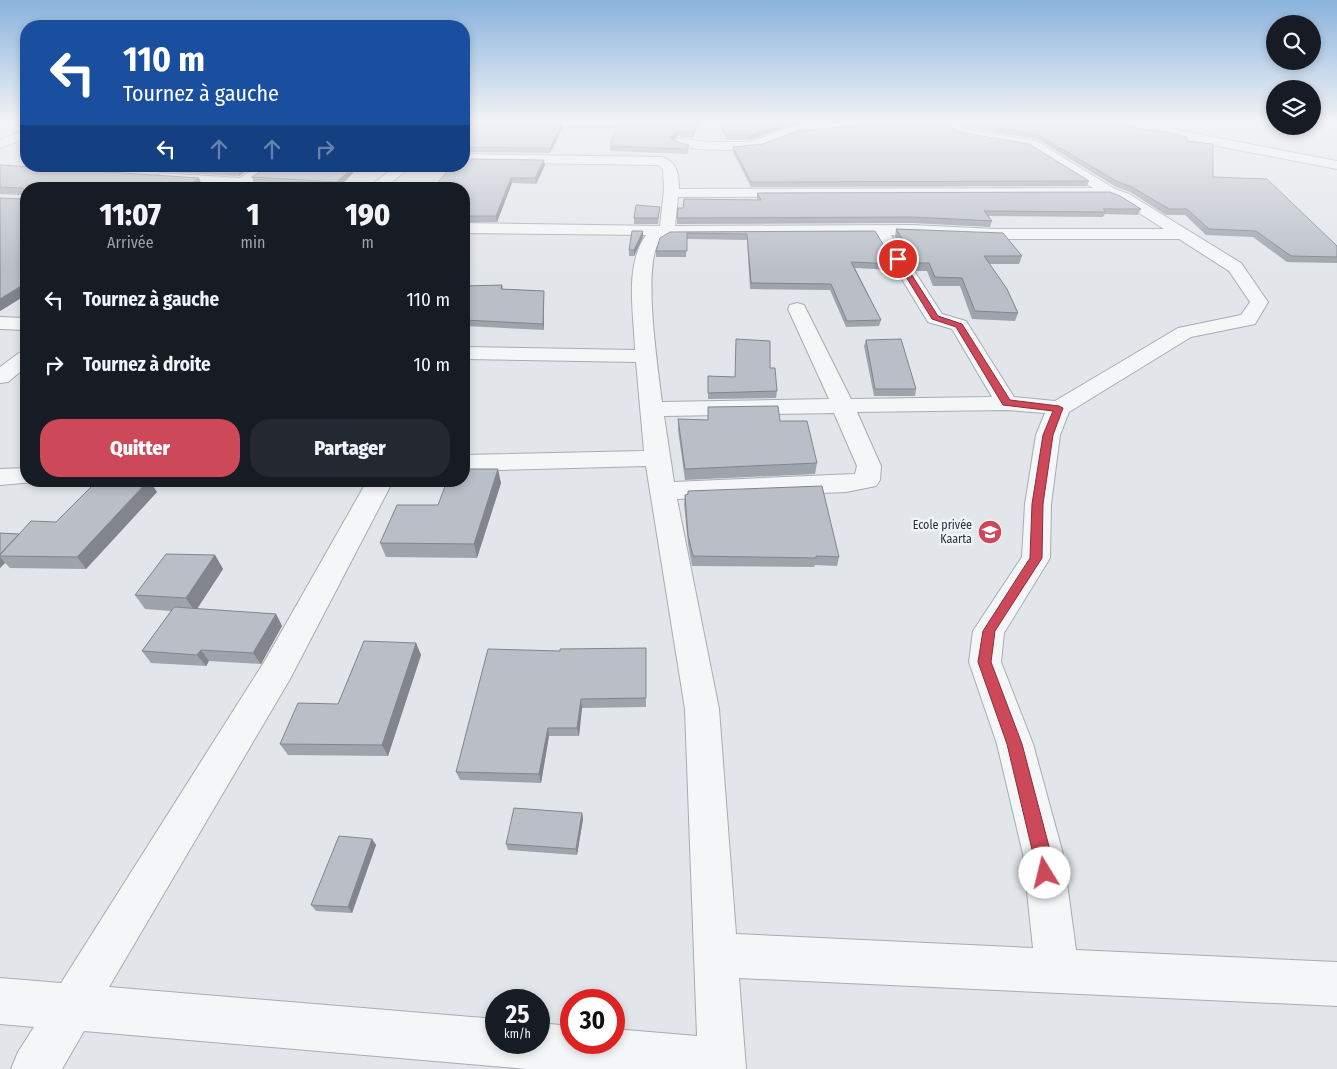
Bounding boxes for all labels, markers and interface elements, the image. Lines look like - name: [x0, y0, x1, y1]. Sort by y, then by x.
- map controls: [1266, 15, 1321, 135]
- button: search: [1266, 15, 1321, 70]
- text: 110 m: [123, 38, 205, 80]
- icon: left: [40, 40, 105, 105]
- text: Tournez à gauche: [123, 80, 279, 107]
- button: layers: [1266, 80, 1321, 135]
- icon: left: [152, 135, 180, 163]
- icon: ahead: [205, 135, 233, 163]
- icon: ahead: [258, 135, 286, 163]
- icon: right: [311, 135, 339, 163]
- text: 11:07: [100, 197, 161, 233]
- text: 1: [247, 197, 260, 233]
- text: 190: [345, 197, 390, 233]
- text: Arrivée: [107, 233, 154, 252]
- text: min: [241, 233, 265, 252]
- text: m: [362, 233, 374, 252]
- pin: [877, 238, 919, 280]
- icon: arrive: [884, 245, 912, 273]
- icon: left: [40, 286, 68, 314]
- text: Tournez à gauche: [83, 288, 219, 311]
- text: 110 m: [406, 288, 450, 311]
- icon: right: [40, 351, 68, 379]
- text: Tournez à droite: [83, 353, 211, 376]
- text: 10 m: [414, 353, 450, 376]
- button: Quitter: [40, 419, 240, 477]
- button: Partager: [250, 419, 450, 477]
- place label: Ecole privée Kaarta: [913, 518, 972, 546]
- school or university icon: Ecole privée Kaarta: [977, 519, 1003, 545]
- position arrow: [1018, 846, 1070, 898]
- speed limit sign: 30: [560, 989, 625, 1054]
- text: 25: [506, 1000, 529, 1030]
- text: km/h: [504, 1027, 531, 1041]

